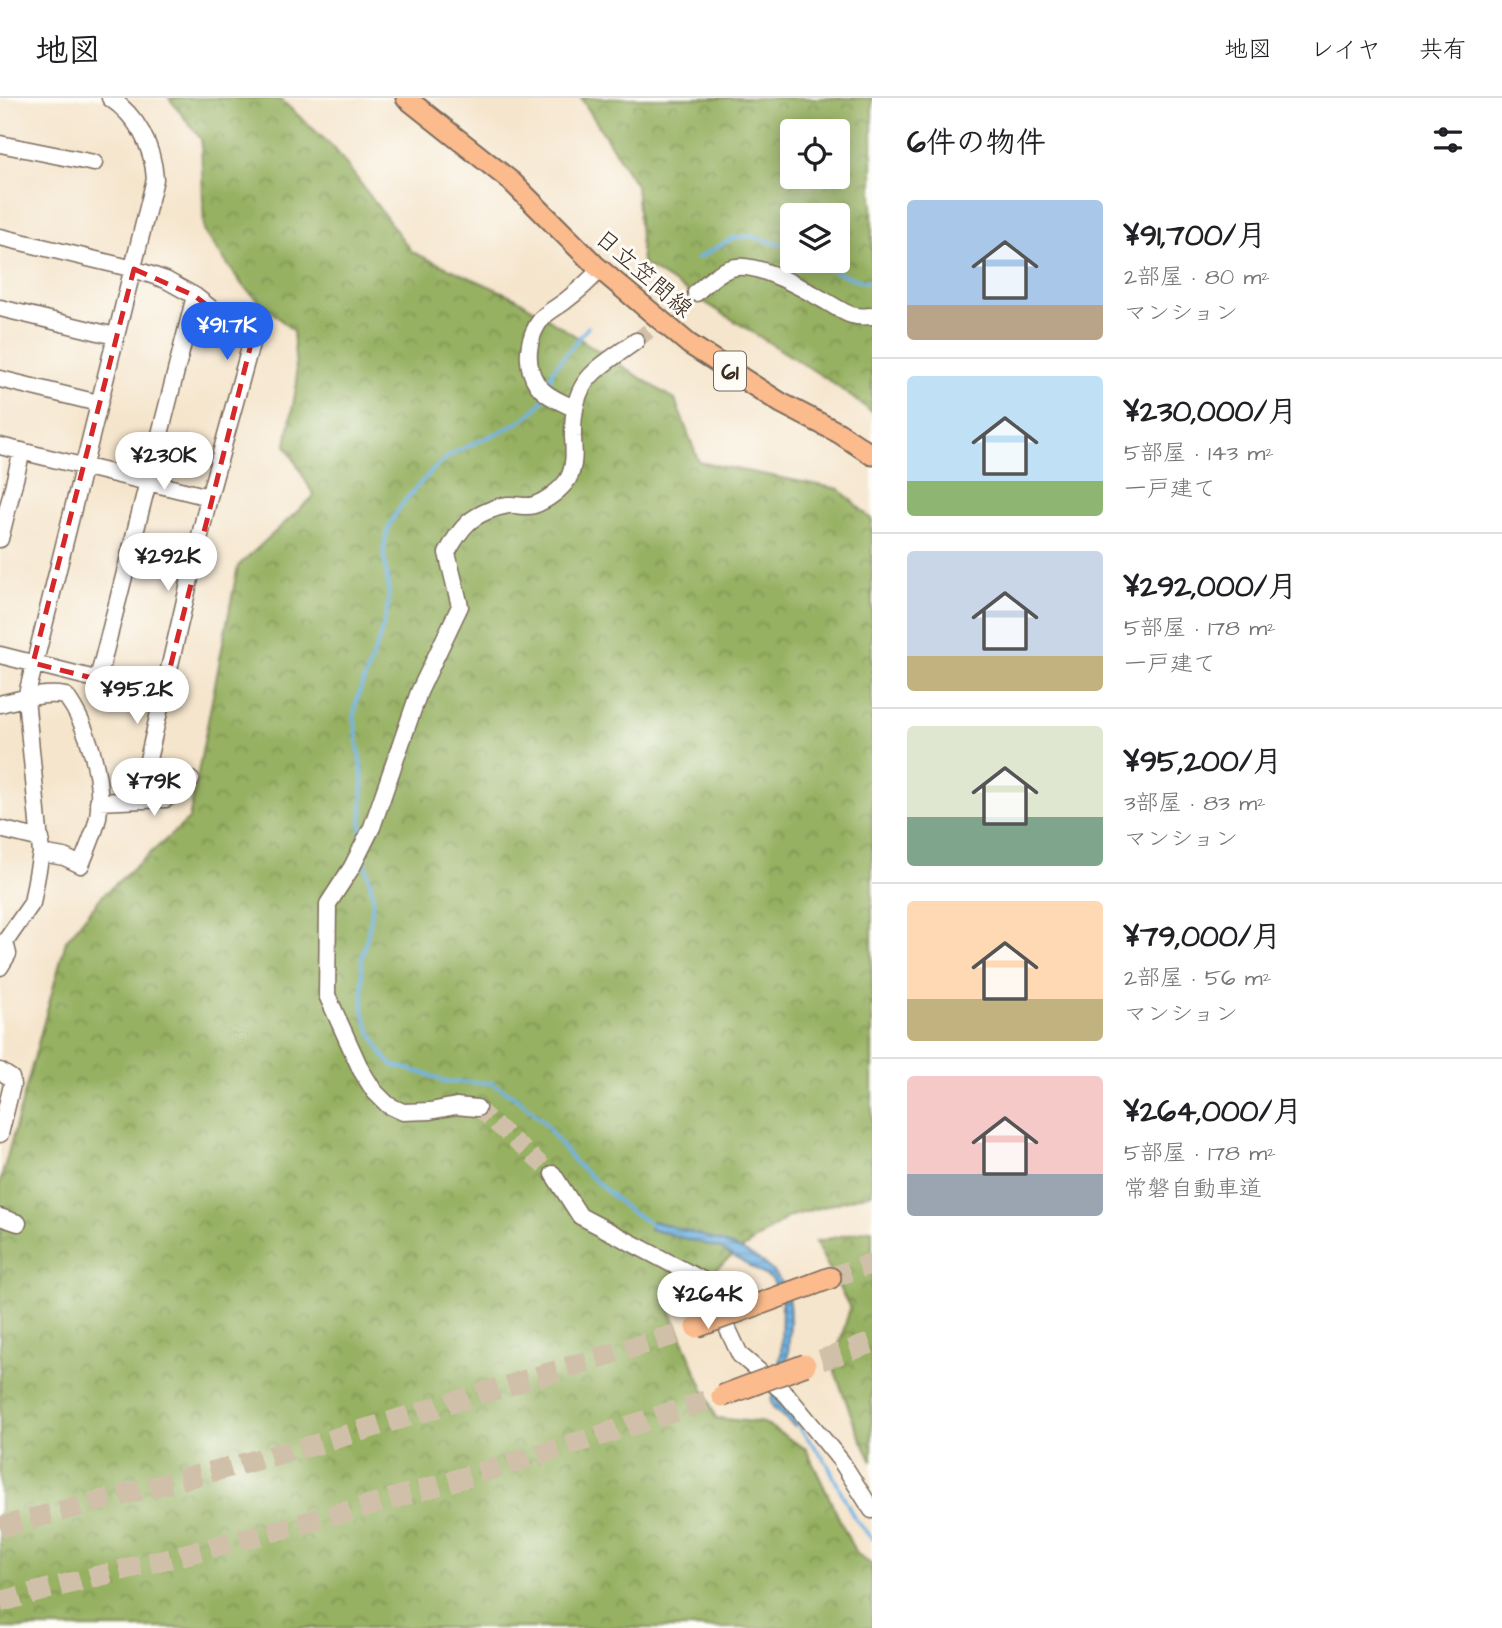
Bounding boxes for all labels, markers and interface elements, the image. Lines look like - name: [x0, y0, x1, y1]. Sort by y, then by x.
- text: 地図: [35, 28, 101, 74]
- text: 地図: [1224, 33, 1272, 67]
- text: レイヤ: [1310, 33, 1381, 67]
- text: 共有: [1419, 33, 1467, 67]
- map controls: [780, 119, 850, 273]
- button: locate: [780, 119, 850, 189]
- icon: filters: [1429, 121, 1467, 159]
- text: 6件の物件: [907, 122, 1046, 164]
- button: layers: [780, 203, 850, 273]
- text: ¥91,700/月: [1124, 215, 1266, 257]
- street label: 日立笠間線: [587, 222, 700, 326]
- icon: home: [963, 228, 1047, 312]
- text: 2部屋 · 80 m²: [1124, 261, 1270, 293]
- text: マンション: [1124, 297, 1238, 329]
- pin: ¥91.7K: [170, 302, 284, 362]
- text: ¥91.7K: [197, 309, 257, 341]
- road number: 61: [714, 352, 746, 390]
- text: ¥230,000/月: [1124, 391, 1297, 433]
- icon: home: [963, 404, 1047, 488]
- pin: ¥230K: [115, 432, 213, 492]
- text: 5部屋 · 143 m²: [1124, 437, 1274, 469]
- text: ¥230K: [131, 439, 197, 471]
- text: 一戸建て: [1124, 473, 1216, 505]
- pin: ¥292K: [119, 533, 217, 593]
- text: ¥292K: [135, 540, 201, 572]
- text: ¥292,000/月: [1124, 566, 1297, 608]
- icon: home: [963, 579, 1047, 663]
- text: 5部屋 · 178 m²: [1124, 612, 1276, 644]
- text: 一戸建て: [1124, 648, 1216, 680]
- pin: ¥95.2K: [80, 666, 194, 726]
- text: ¥95.2K: [101, 673, 173, 705]
- text: ¥95,200/月: [1124, 741, 1282, 783]
- icon: home: [963, 754, 1047, 838]
- pin: ¥79K: [113, 758, 195, 818]
- text: ¥79K: [127, 765, 181, 797]
- text: 3部屋 · 83 m²: [1124, 787, 1266, 819]
- text: マンション: [1124, 823, 1238, 855]
- text: ¥79,000/月: [1124, 916, 1281, 958]
- icon: home: [963, 929, 1047, 1013]
- text: 2部屋 · 56 m²: [1124, 962, 1271, 994]
- text: マンション: [1124, 998, 1238, 1030]
- text: ¥264,000/月: [1124, 1091, 1302, 1133]
- icon: home: [963, 1104, 1047, 1188]
- text: 5部屋 · 178 m²: [1124, 1137, 1276, 1169]
- text: 常磐自動車道: [1124, 1173, 1262, 1205]
- pin: ¥264K: [659, 1272, 757, 1331]
- text: ¥264K: [673, 1278, 743, 1310]

